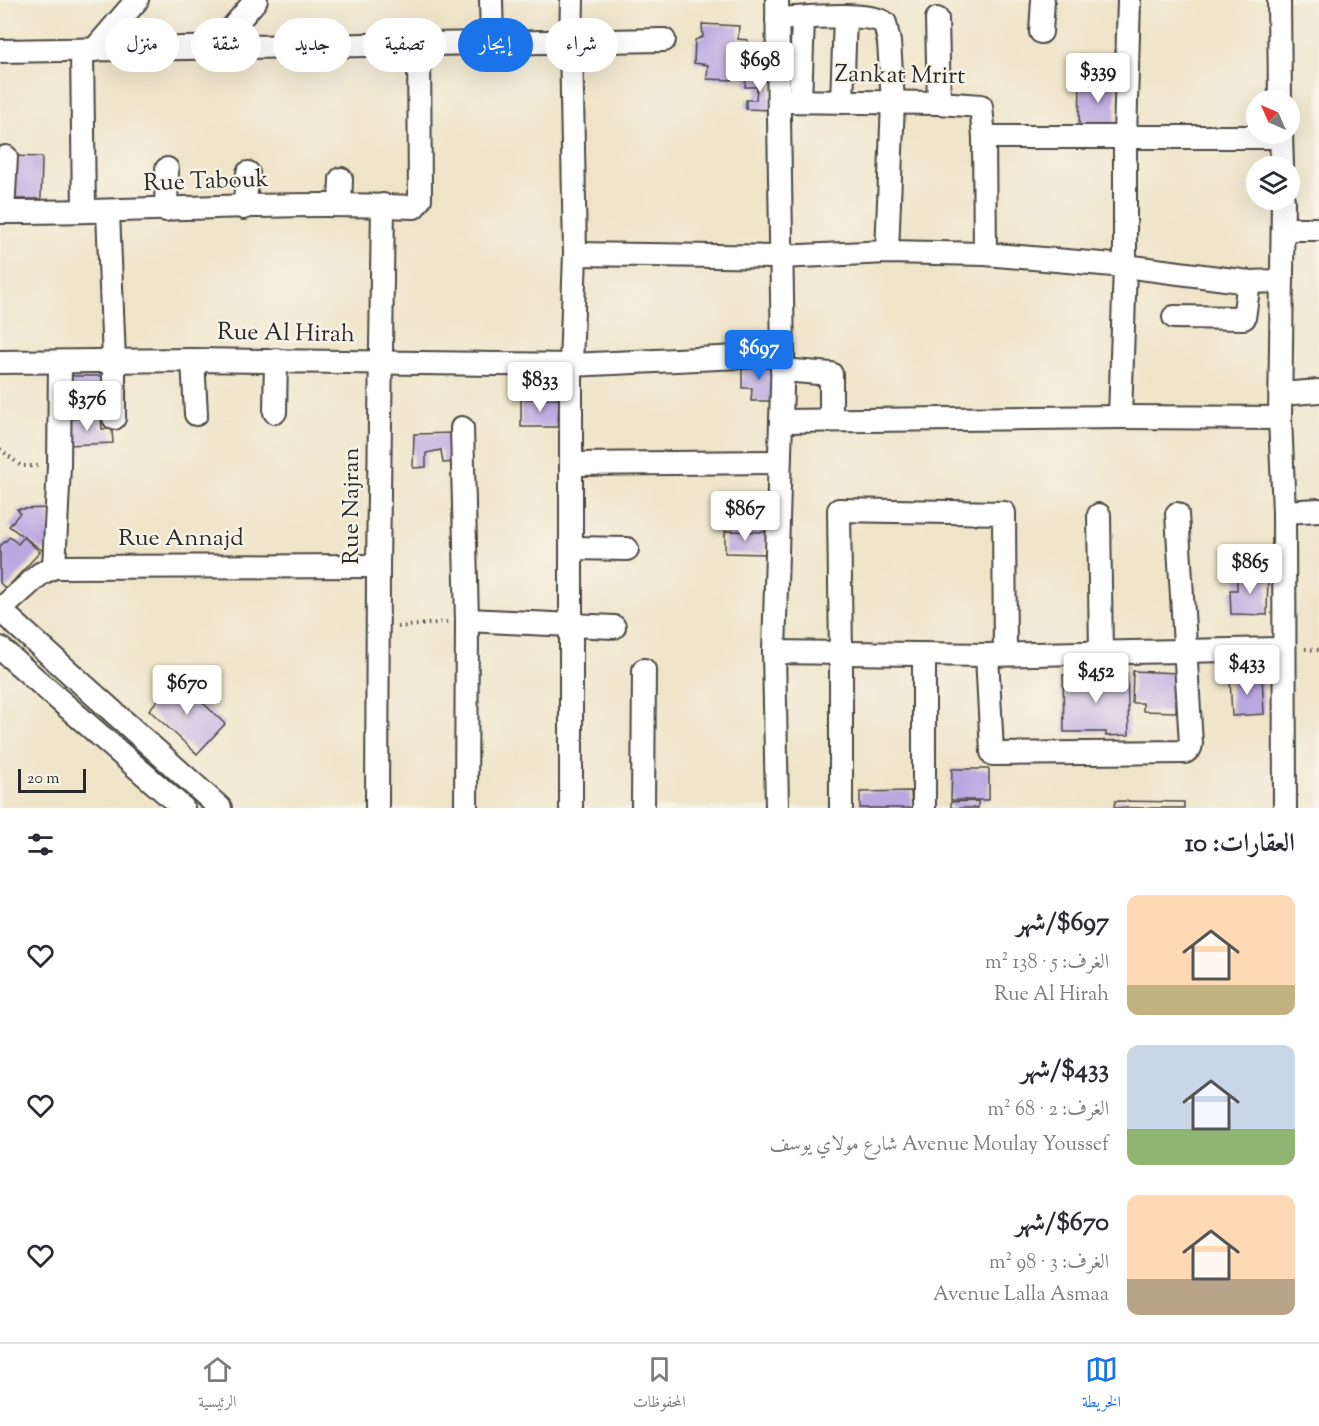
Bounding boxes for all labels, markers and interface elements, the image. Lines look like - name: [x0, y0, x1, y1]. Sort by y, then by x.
- chip: منزل: [105, 18, 179, 72]
- chip: شقة: [191, 18, 261, 72]
- chip: جديد: [273, 18, 351, 72]
- chip: تصفية: [363, 18, 446, 72]
- chip: إيجار: [458, 18, 533, 72]
- chip: شراء: [545, 18, 618, 72]
- pin: $698: [724, 42, 796, 93]
- text: $698: [740, 47, 780, 76]
- pin: $339: [1062, 53, 1134, 104]
- street label: Zankat Mrirt: [834, 58, 966, 94]
- text: $339: [1080, 58, 1116, 87]
- north arrow: [1246, 90, 1300, 144]
- map controls: [1246, 90, 1300, 210]
- button: layers: [1246, 156, 1300, 210]
- street label: Rue Tabouk: [143, 163, 269, 201]
- street label: Rue Al Hirah: [217, 316, 355, 352]
- pin: $697: [723, 330, 795, 381]
- text: $697: [739, 335, 779, 364]
- pin: $833: [504, 362, 576, 413]
- text: $833: [522, 367, 558, 396]
- pin: $376: [51, 381, 123, 432]
- text: $376: [68, 386, 106, 415]
- street label: Rue Najran: [335, 447, 369, 565]
- pin: $867: [709, 491, 781, 542]
- text: $867: [725, 496, 765, 525]
- street label: Rue Annajd: [118, 522, 244, 556]
- pin: $865: [1214, 544, 1286, 595]
- text: $865: [1231, 549, 1269, 578]
- pin: $433: [1211, 645, 1283, 696]
- text: $433: [1229, 650, 1265, 679]
- pin: $452: [1060, 653, 1132, 704]
- text: $452: [1078, 658, 1114, 687]
- pin: $670: [151, 665, 223, 716]
- text: $670: [167, 670, 207, 699]
- scale bar: [18, 766, 86, 794]
- text: 20 m: [27, 768, 60, 791]
- text: العقارات: 10: [1185, 826, 1295, 863]
- icon: filters: [24, 828, 57, 861]
- text: $697/شهر: [1016, 905, 1109, 942]
- icon: home: [1175, 919, 1247, 991]
- icon: heart: [24, 939, 57, 972]
- text: الغرف: 5 · 138 m²: [985, 949, 1109, 978]
- text: Rue Al Hirah: [994, 981, 1109, 1010]
- text: $433/شهر: [1020, 1052, 1109, 1089]
- icon: home: [1175, 1069, 1247, 1141]
- icon: heart: [24, 1089, 57, 1122]
- text: الغرف: 2 · 68 m²: [987, 1096, 1109, 1125]
- text: Avenue Moulay Youssef شارع مولاي يوسف: [769, 1131, 1109, 1160]
- text: $670/شهر: [1015, 1205, 1109, 1242]
- icon: home: [1175, 1219, 1247, 1291]
- icon: heart: [24, 1239, 57, 1272]
- text: الغرف: 3 · 98 m²: [989, 1249, 1109, 1278]
- text: Avenue Lalla Asmaa: [933, 1281, 1109, 1310]
- tab: الرئيسية: [198, 1353, 237, 1417]
- tab: المحفوظات: [633, 1353, 686, 1417]
- tab: الخريطة: [1082, 1353, 1121, 1417]

